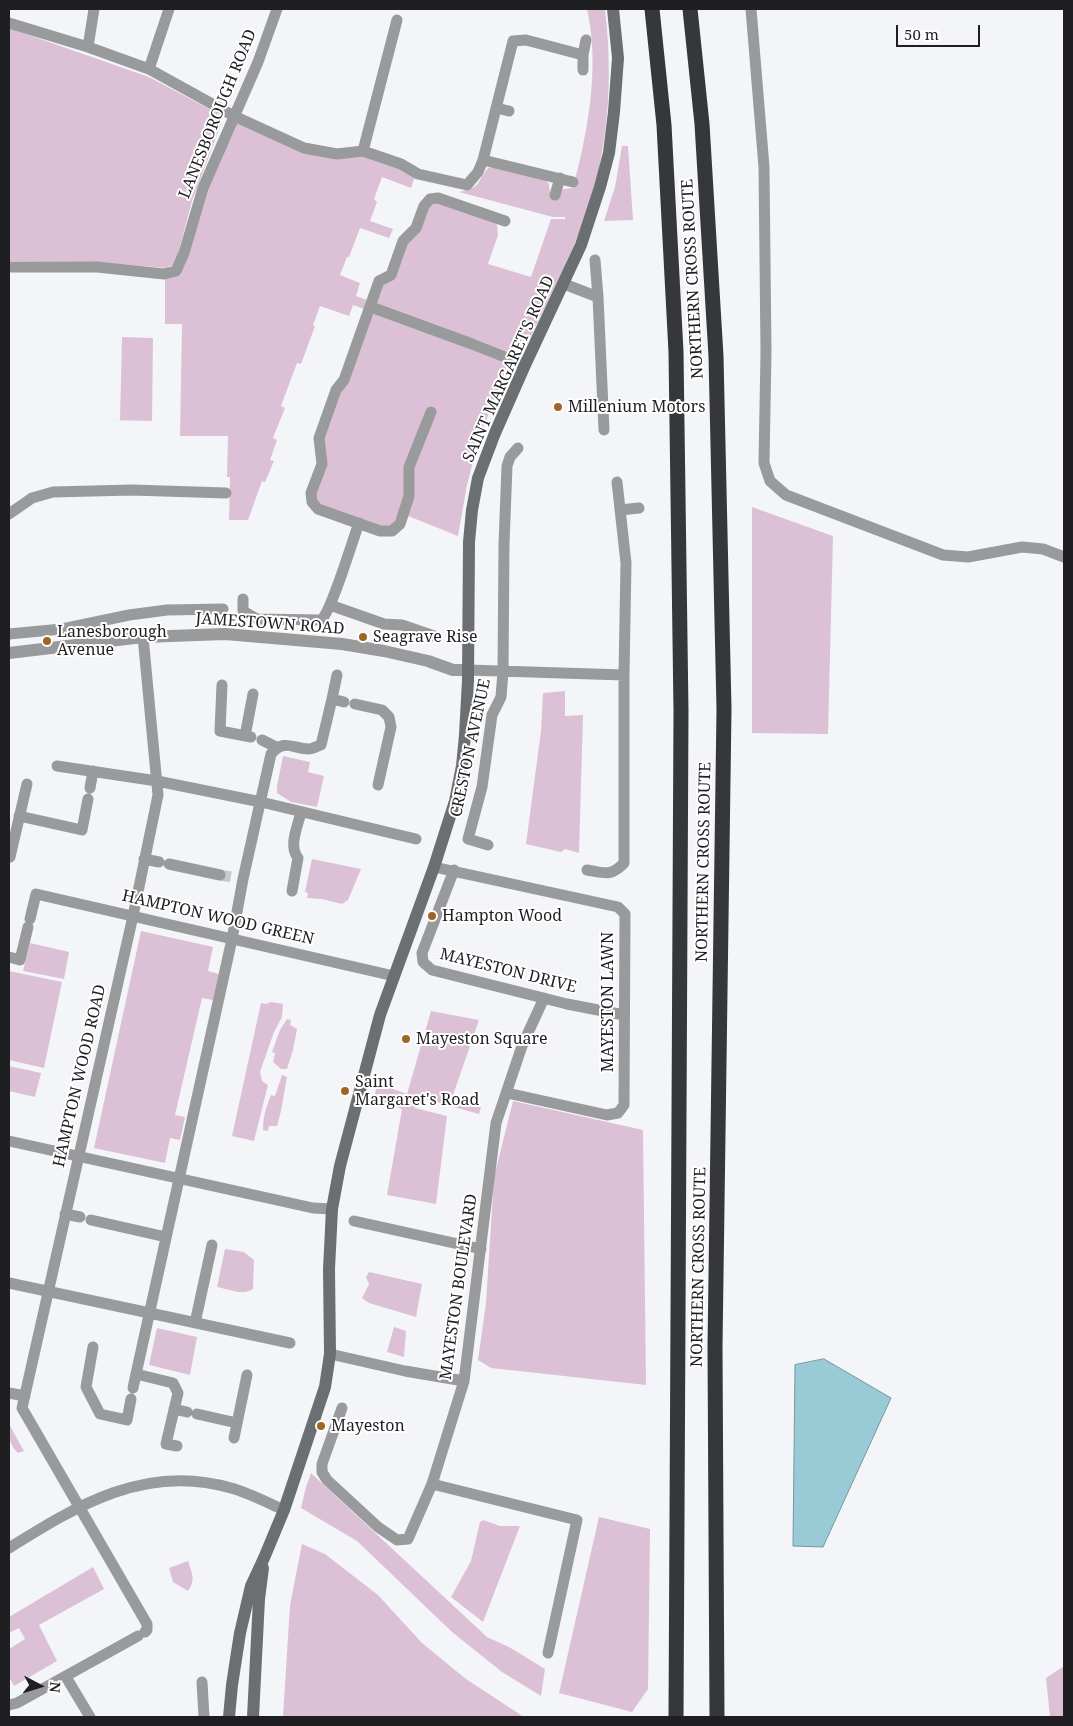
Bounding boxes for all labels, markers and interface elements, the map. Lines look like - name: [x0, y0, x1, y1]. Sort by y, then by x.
- scale bar: [898, 15, 982, 47]
- text: 50 m: [904, 24, 939, 44]
- street label: LANESBOROUGH ROAD: [175, 27, 261, 201]
- street label: NORTHERN CROSS ROUTE: [678, 178, 708, 380]
- street label: SAINT MARGARET'S ROAD: [459, 273, 559, 465]
- place label: Millenium Motors: [568, 397, 705, 417]
- marker: Millenium Motors: [552, 401, 564, 413]
- street label: JAMESTOWN ROAD: [195, 609, 345, 639]
- place label: Lanesborough Avenue: [57, 622, 167, 660]
- place label: Seagrave Rise: [373, 627, 477, 647]
- marker: Seagrave Rise: [357, 631, 369, 643]
- marker: Lanesborough Avenue: [41, 635, 53, 647]
- street label: CRESTON AVENUE: [447, 677, 495, 819]
- street label: NORTHERN CROSS ROUTE: [693, 762, 715, 962]
- street label: HAMPTON WOOD GREEN: [120, 887, 316, 949]
- place label: Hampton Wood: [442, 906, 562, 926]
- marker: Hampton Wood: [426, 910, 438, 922]
- street label: MAYESTON LAWN: [598, 932, 618, 1072]
- street label: MAYESTON DRIVE: [438, 945, 578, 997]
- street label: HAMPTON WOOD ROAD: [50, 983, 110, 1169]
- place label: Mayeston Square: [416, 1029, 548, 1049]
- marker: Mayeston Square: [400, 1033, 412, 1045]
- place label: Saint Margaret's Road: [355, 1072, 479, 1110]
- marker: Saint Margaret's Road: [339, 1085, 351, 1097]
- street label: NORTHERN CROSS ROUTE: [688, 1167, 710, 1367]
- street label: MAYESTON BOULEVARD: [436, 1193, 482, 1381]
- place label: Mayeston: [331, 1416, 405, 1436]
- marker: Mayeston: [315, 1420, 327, 1432]
- north arrow: [15, 1661, 65, 1711]
- text: N: [45, 1681, 65, 1694]

